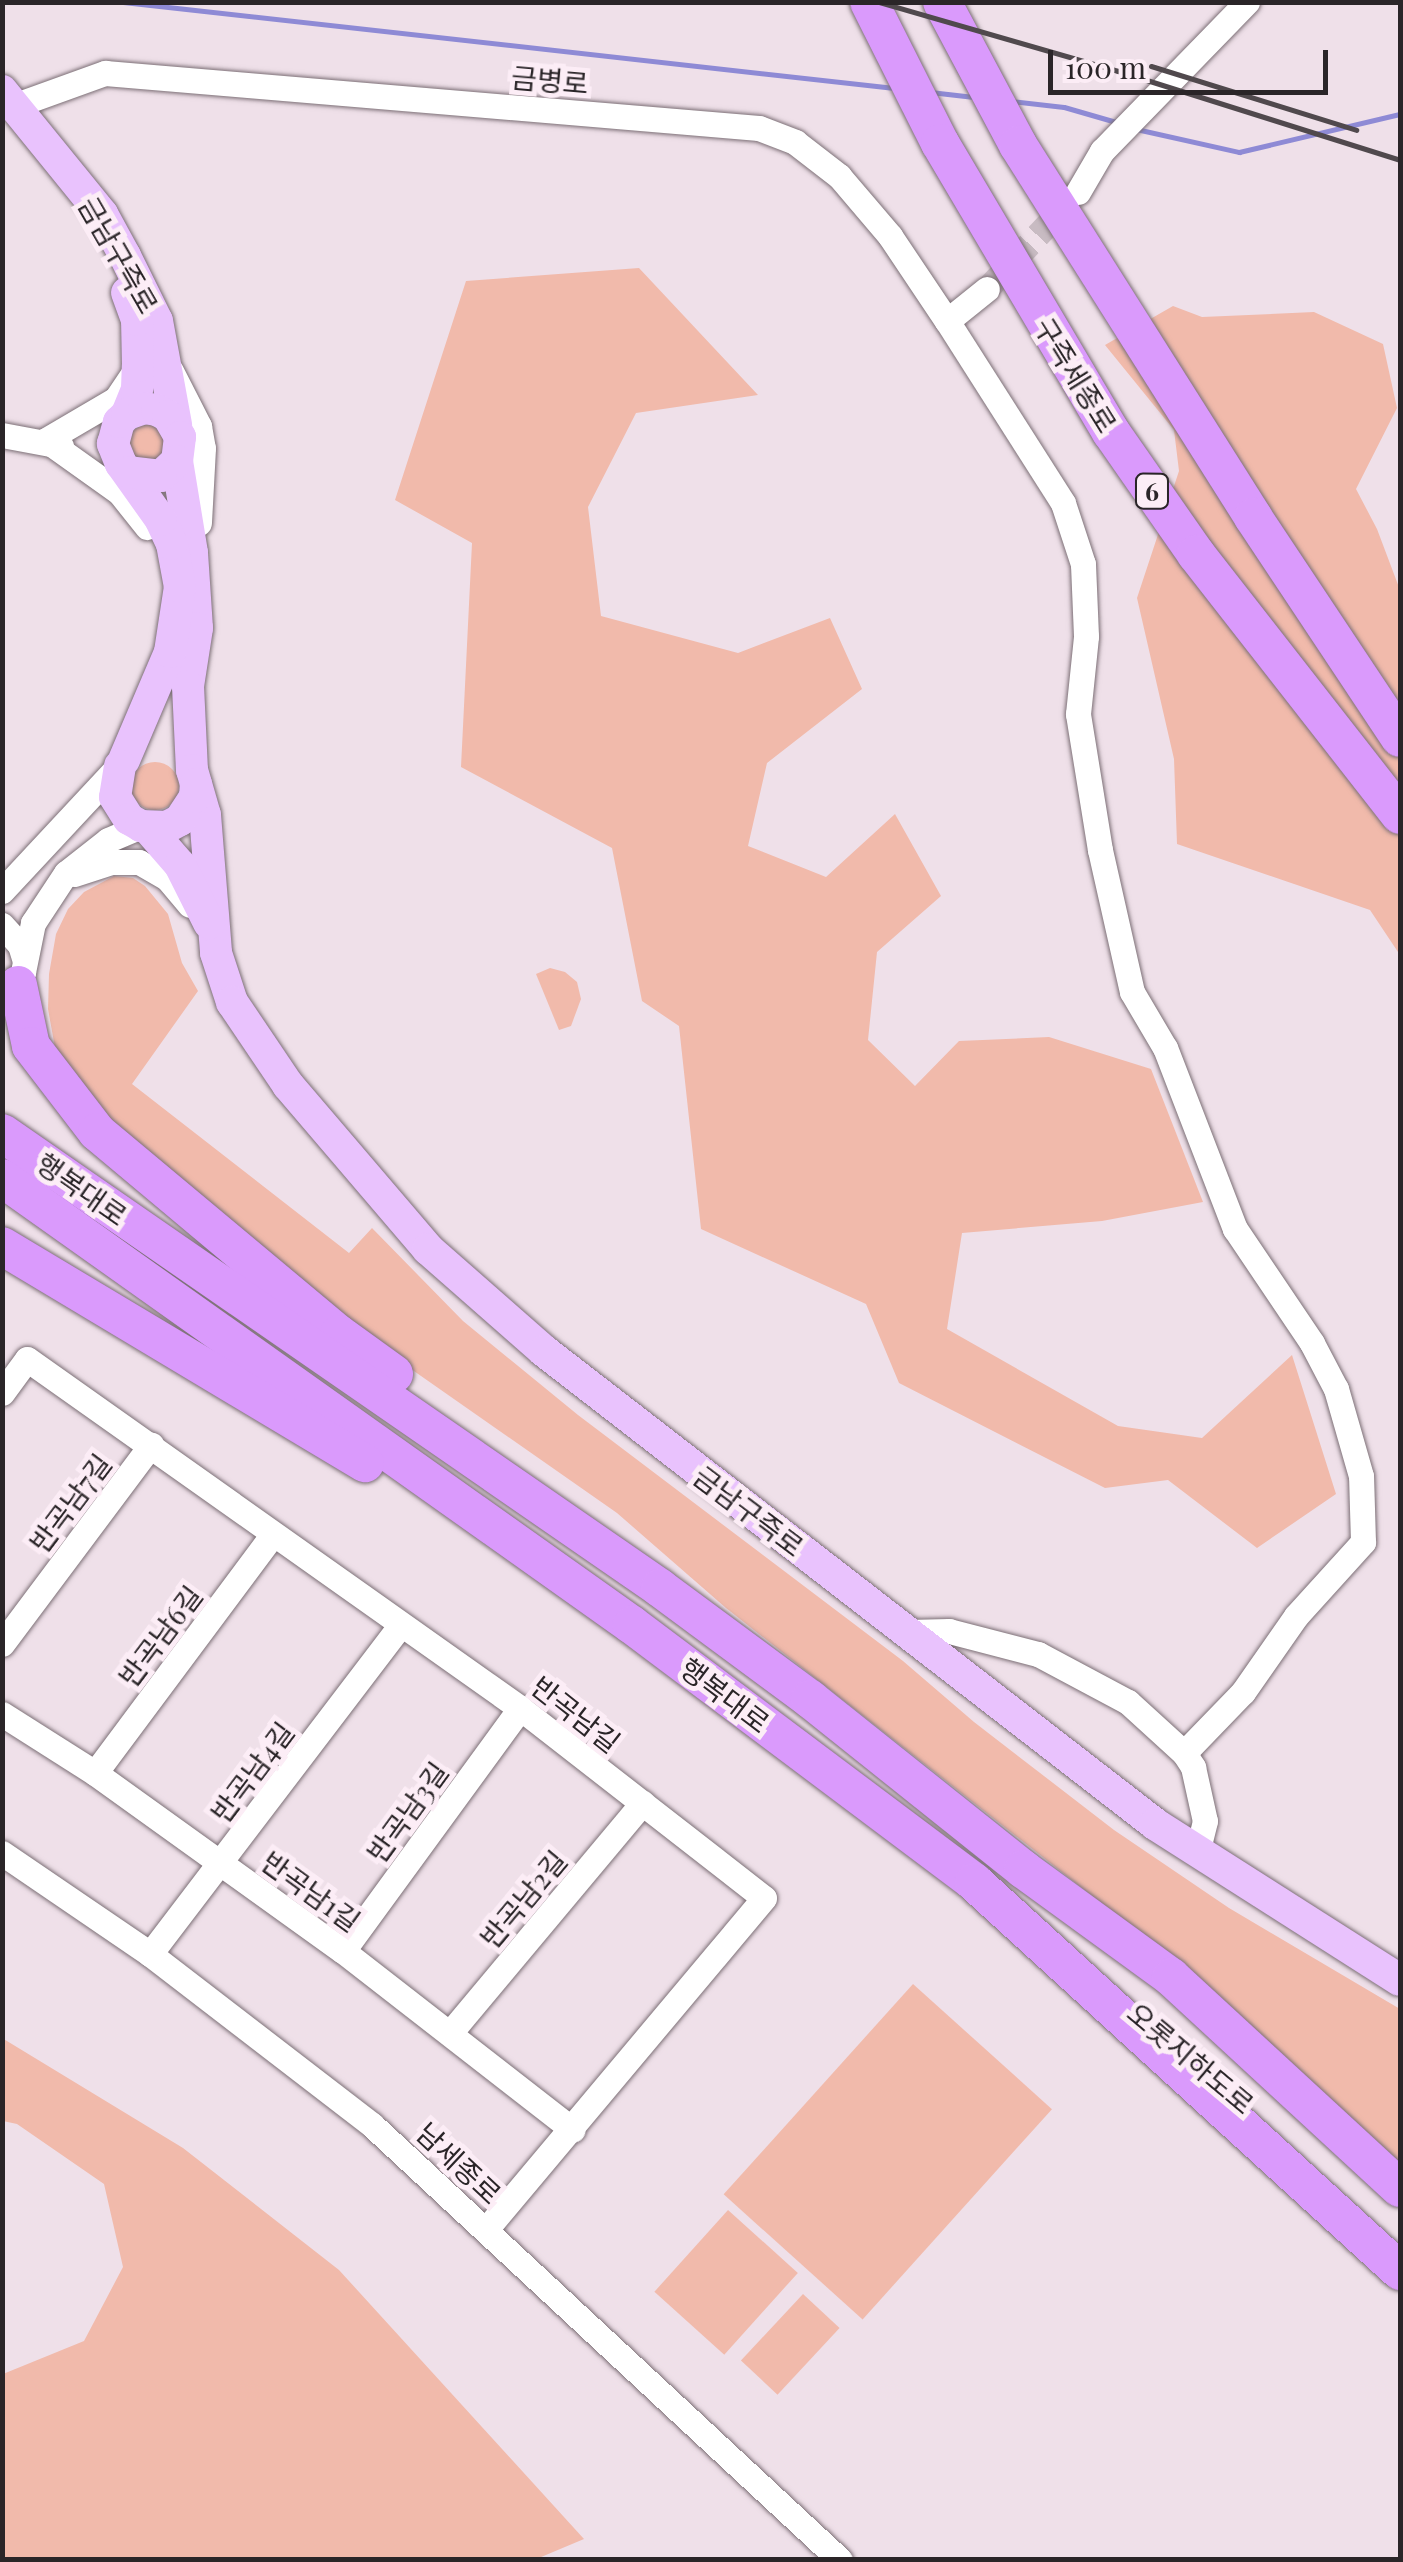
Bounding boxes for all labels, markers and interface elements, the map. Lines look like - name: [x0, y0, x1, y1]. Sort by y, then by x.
- scale bar: [1053, 30, 1333, 92]
- text: 100 m: [1065, 47, 1146, 87]
- street label: 금병로: [510, 60, 590, 100]
- street label: 금남구즉로: [72, 191, 166, 319]
- street label: 구즉세종로: [1028, 311, 1124, 439]
- road number: 6: [1134, 471, 1170, 511]
- street label: 행복대로: [30, 1146, 134, 1232]
- street label: 반곡남7길: [22, 1447, 118, 1559]
- street label: 금남구즉로: [687, 1459, 811, 1563]
- street label: 반곡남6길: [111, 1579, 209, 1693]
- street label: 행복대로: [674, 1651, 776, 1739]
- street label: 반곡남길: [525, 1669, 627, 1759]
- street label: 반곡남4길: [203, 1715, 301, 1829]
- street label: 반곡남3길: [359, 1755, 455, 1869]
- street label: 반곡남1길: [255, 1844, 367, 1938]
- street label: 반곡남2길: [473, 1844, 573, 1954]
- street label: 오롯지하도로: [1121, 1995, 1261, 2121]
- street label: 남세종로: [410, 2116, 508, 2210]

